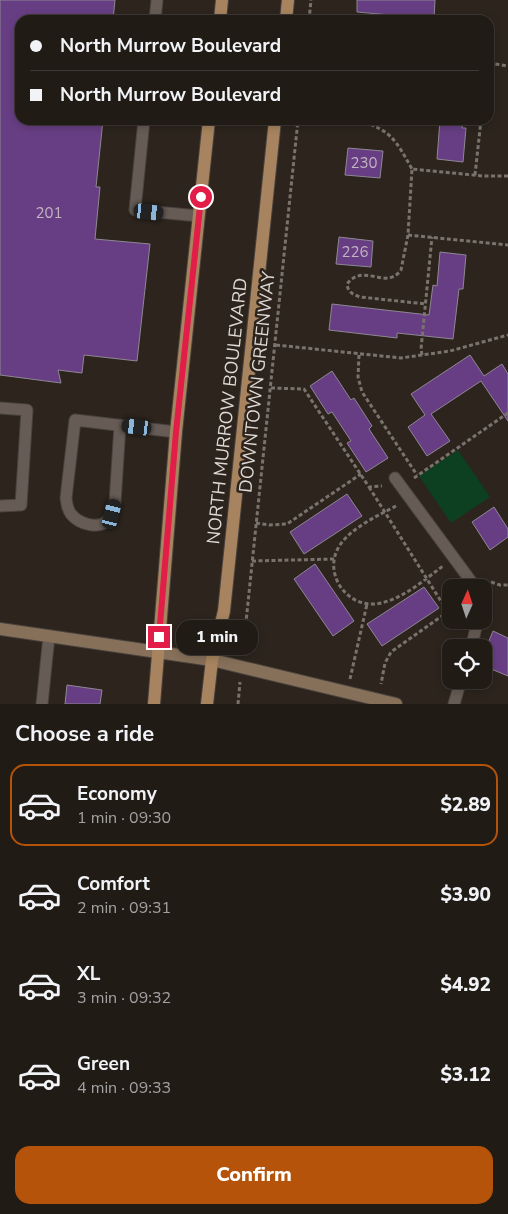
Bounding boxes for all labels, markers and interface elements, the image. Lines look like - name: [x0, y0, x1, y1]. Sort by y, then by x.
- text: North Murrow Boulevard: [60, 33, 281, 59]
- text: North Murrow Boulevard: [60, 82, 281, 108]
- house number: 230: [350, 153, 378, 173]
- route start: [190, 186, 212, 208]
- house number: 201: [35, 203, 63, 223]
- car: [133, 203, 164, 221]
- house number: 226: [341, 242, 369, 262]
- street label: DOWNTOWN GREENWAY: [233, 270, 281, 494]
- street label: NORTH MURROW BOULEVARD: [201, 277, 253, 545]
- car: [121, 418, 152, 436]
- car: [101, 498, 122, 530]
- north arrow: [442, 579, 492, 629]
- map controls: [442, 579, 492, 689]
- callout: 1 min: [176, 620, 259, 654]
- route end: [148, 626, 170, 648]
- text: 1 min: [196, 626, 238, 648]
- button: locate: [442, 639, 492, 689]
- text: Choose a ride: [15, 719, 154, 749]
- text: Economy: [77, 781, 157, 807]
- icon: car: [17, 783, 62, 828]
- text: $2.89: [440, 792, 491, 818]
- text: 1 min · 09:30: [77, 807, 171, 829]
- text: Comfort: [77, 871, 150, 897]
- icon: car: [17, 873, 62, 918]
- text: $3.90: [440, 882, 491, 908]
- text: 2 min · 09:31: [77, 897, 171, 919]
- text: XL: [77, 961, 100, 987]
- icon: car: [17, 963, 62, 1008]
- text: $4.92: [440, 972, 491, 998]
- text: 3 min · 09:32: [77, 987, 171, 1009]
- text: Green: [77, 1051, 130, 1077]
- icon: car: [17, 1053, 62, 1098]
- text: $3.12: [440, 1062, 491, 1088]
- text: 4 min · 09:33: [77, 1077, 171, 1099]
- button: Confirm: [15, 1146, 493, 1204]

